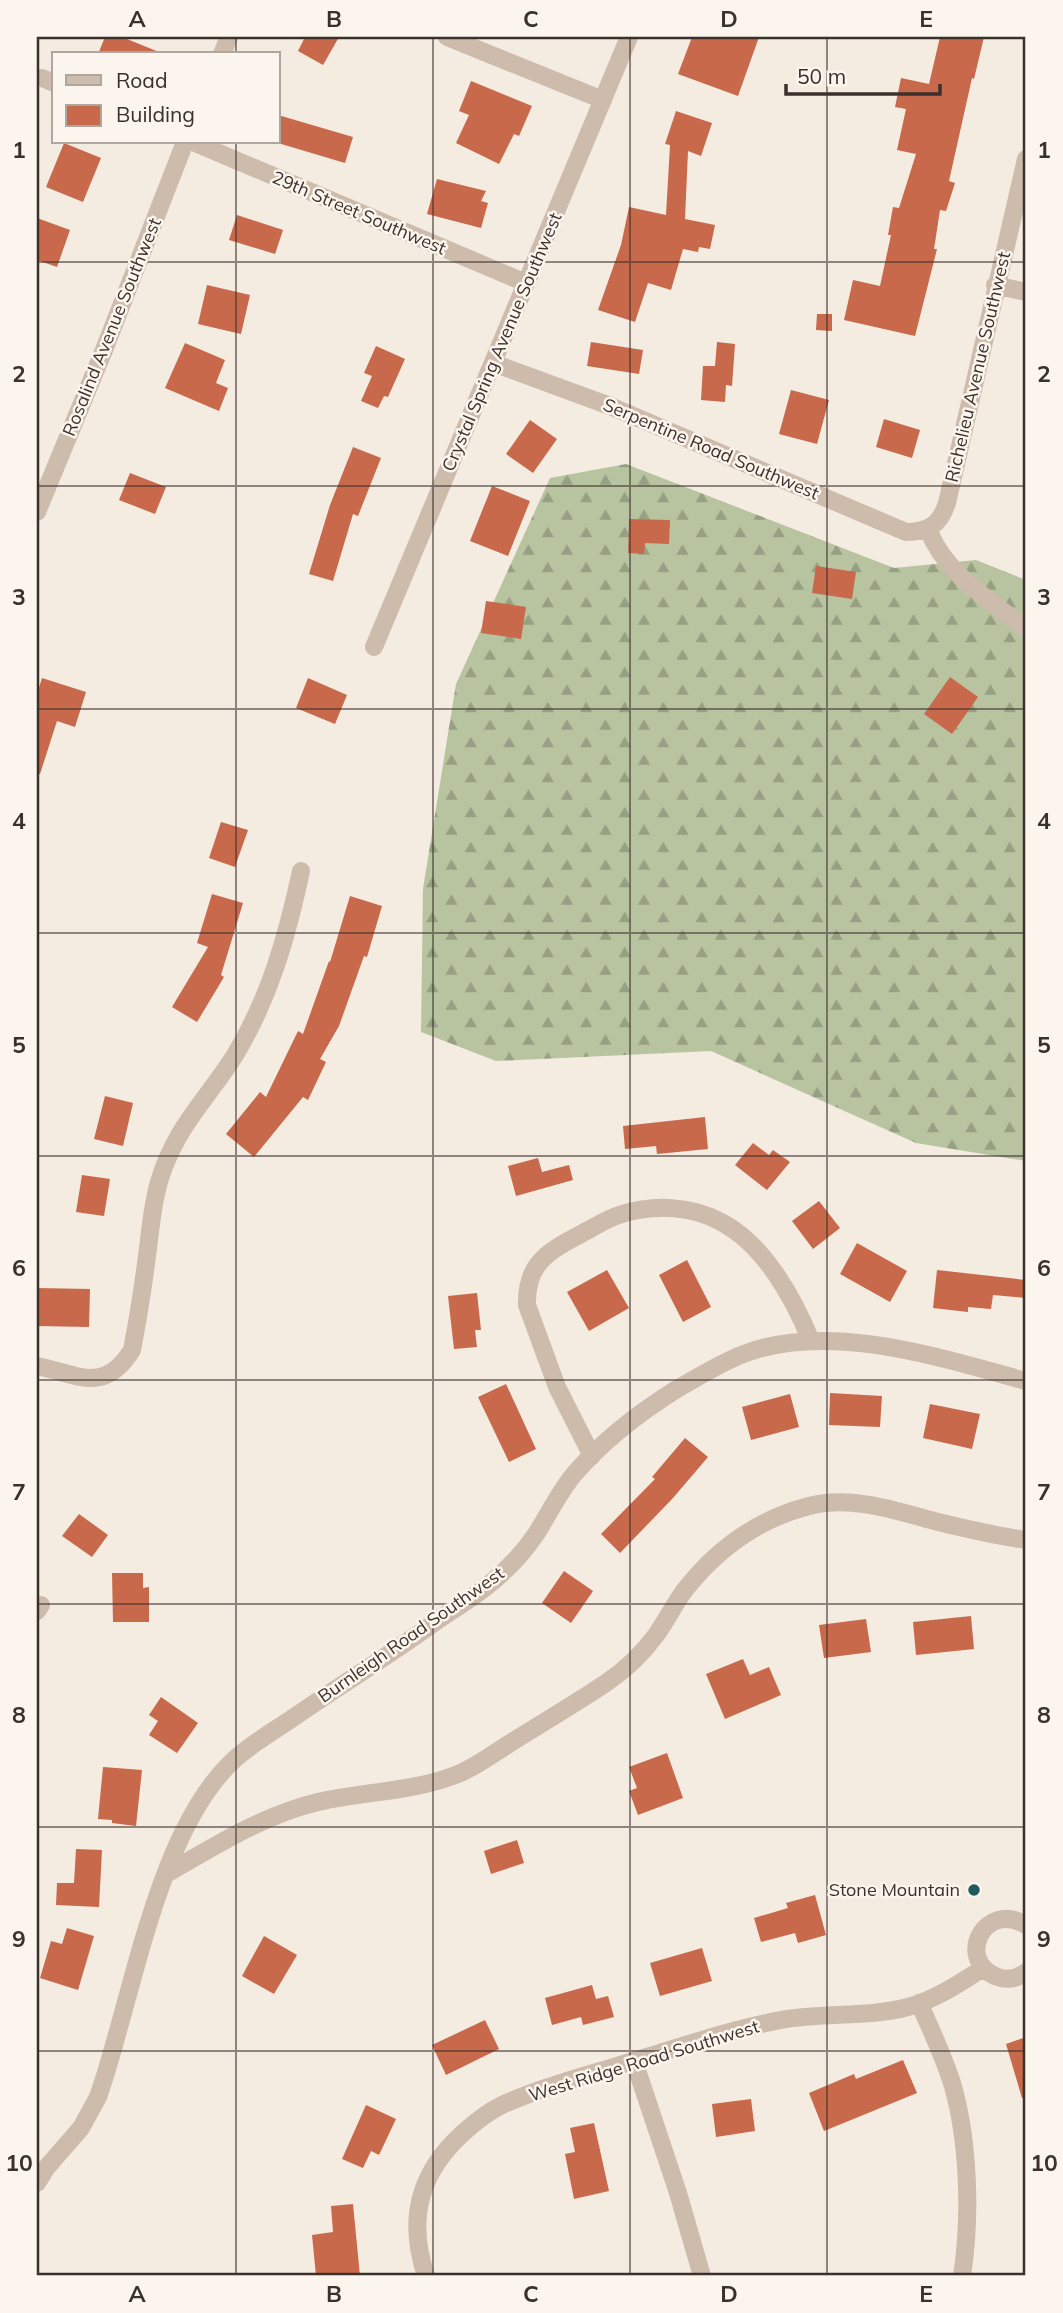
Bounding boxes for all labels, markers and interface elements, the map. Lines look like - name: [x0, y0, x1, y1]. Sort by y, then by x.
- text: A: [128, 4, 146, 33]
- text: B: [326, 4, 342, 33]
- text: C: [523, 4, 539, 33]
- text: D: [720, 4, 738, 33]
- text: E: [919, 4, 933, 33]
- legend: [52, 52, 280, 144]
- scale bar: [786, 52, 940, 96]
- text: 50 m: [797, 63, 846, 89]
- text: Road: [116, 67, 167, 93]
- text: Building: [116, 101, 195, 127]
- text: 1: [12, 135, 26, 164]
- text: 1: [1037, 135, 1051, 164]
- street label: 29th Street Southwest: [269, 165, 450, 260]
- street label: Crystal Spring Avenue Southwest: [436, 209, 567, 475]
- street label: Rosalind Avenue Southwest: [57, 214, 166, 439]
- street label: Richelieu Avenue Southwest: [940, 249, 1015, 484]
- text: 2: [12, 359, 26, 388]
- text: 2: [1037, 359, 1051, 388]
- street label: Serpentine Road Southwest: [600, 393, 823, 504]
- text: 3: [12, 582, 26, 611]
- text: 3: [1037, 582, 1051, 611]
- text: 4: [12, 806, 26, 835]
- text: 4: [1037, 806, 1051, 835]
- text: 5: [12, 1030, 26, 1059]
- text: 5: [1037, 1030, 1051, 1059]
- text: 6: [12, 1253, 26, 1282]
- text: 6: [1037, 1253, 1051, 1282]
- text: 7: [12, 1477, 26, 1506]
- text: 7: [1037, 1477, 1051, 1506]
- street label: Burnleigh Road Southwest: [313, 1561, 508, 1708]
- text: 8: [12, 1700, 26, 1729]
- text: 8: [1037, 1700, 1051, 1729]
- place label: Stone Mountain: [829, 1878, 960, 1901]
- marker: Stone Mountain: [966, 1882, 982, 1898]
- text: 9: [12, 1924, 26, 1953]
- text: 9: [1037, 1924, 1051, 1953]
- street label: West Ridge Road Southwest: [526, 2015, 762, 2107]
- text: 10: [5, 2148, 33, 2177]
- text: 10: [1030, 2148, 1058, 2177]
- text: A: [128, 2279, 146, 2308]
- text: B: [326, 2279, 342, 2308]
- text: C: [523, 2279, 539, 2308]
- text: D: [720, 2279, 738, 2308]
- text: E: [919, 2279, 933, 2308]

